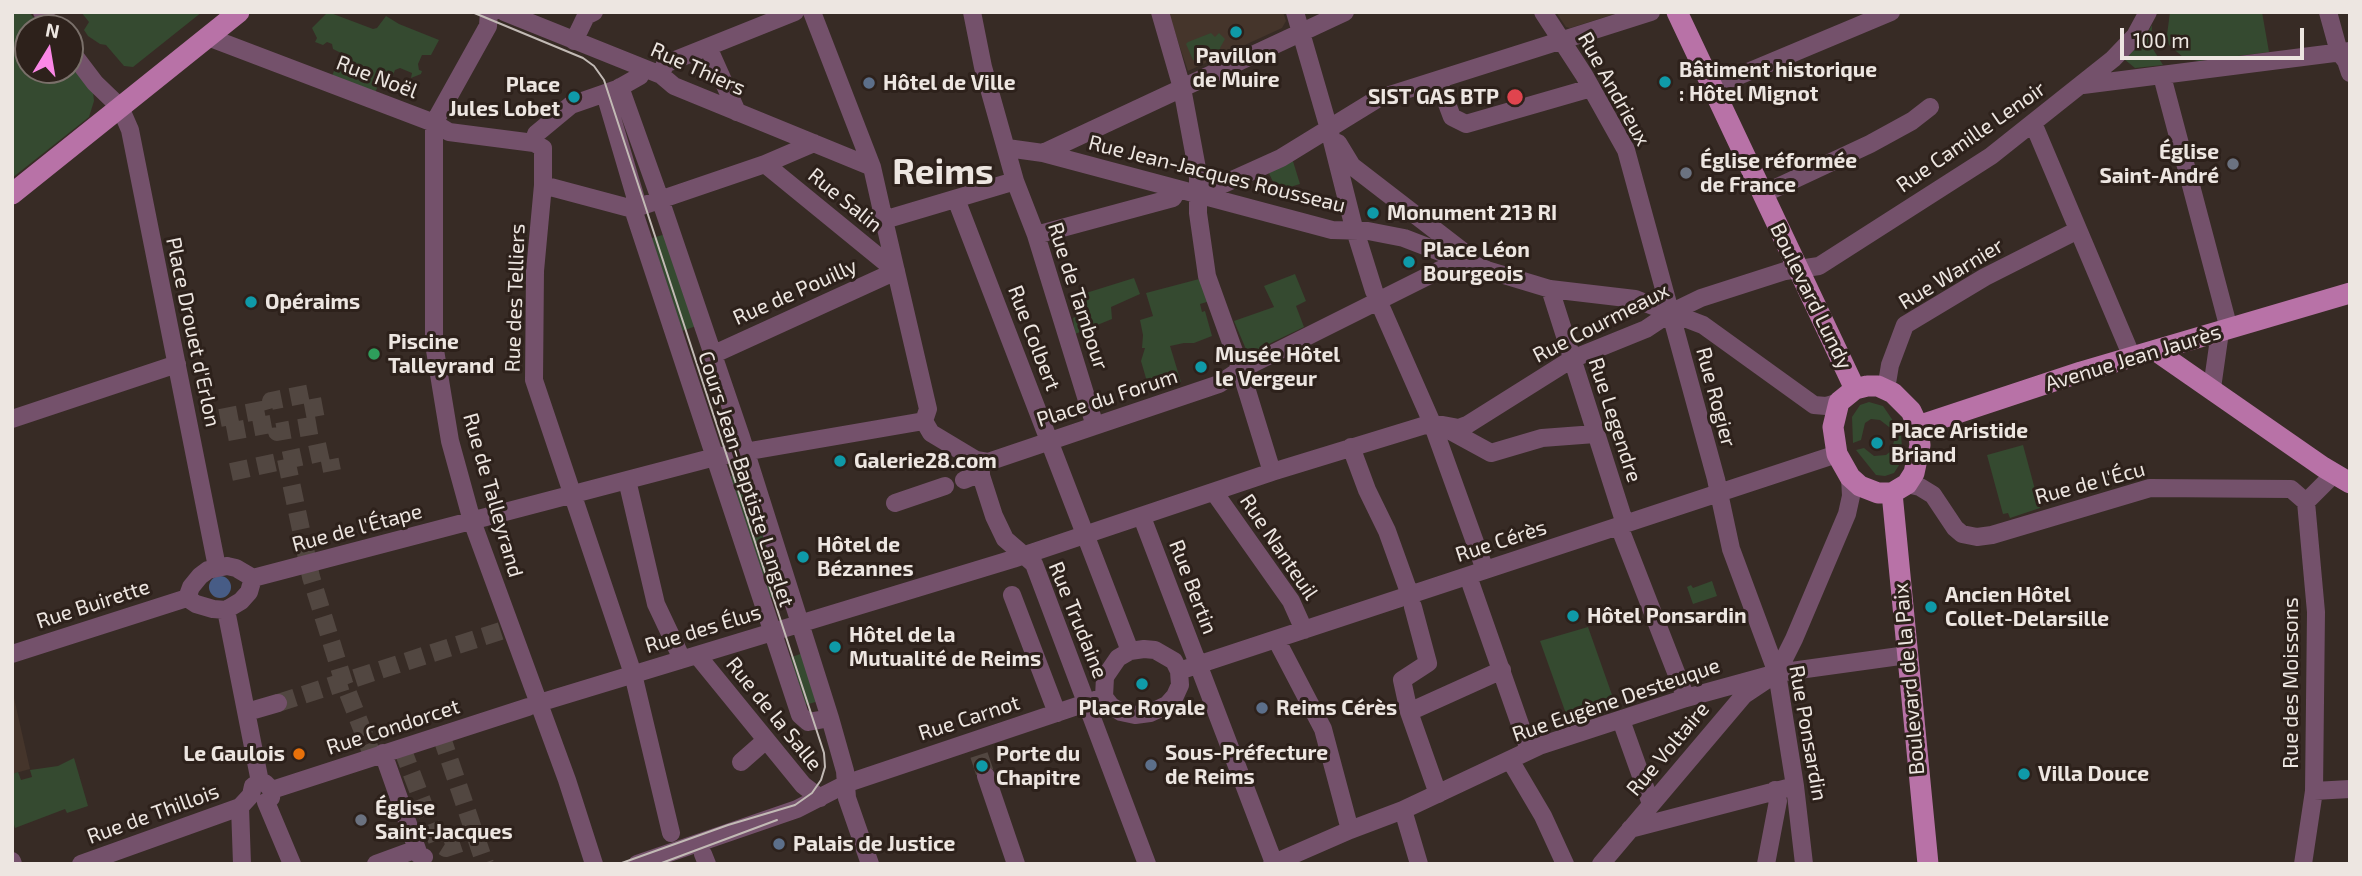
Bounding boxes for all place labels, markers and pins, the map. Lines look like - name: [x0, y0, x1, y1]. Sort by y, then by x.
- marker: Pavillon de Muire: [1228, 24, 1244, 40]
- place label: Pavillon de Muire: [1192, 43, 1280, 93]
- place label: Bâtiment historique : Hôtel Mignot: [1679, 57, 1877, 107]
- place label: Hôtel de Ville: [883, 70, 1015, 96]
- place label: Place Jules Lobet: [449, 72, 560, 122]
- marker: Bâtiment historique : Hôtel Mignot: [1657, 74, 1673, 90]
- marker: Hôtel de Ville: [861, 75, 877, 91]
- place label: SIST GAS BTP: [1368, 84, 1499, 110]
- marker: SIST GAS BTP: [1505, 87, 1525, 107]
- marker: Place Jules Lobet: [566, 89, 582, 105]
- place label: Église Saint-André: [2100, 139, 2219, 189]
- place label: Église réformée de France: [1700, 148, 1857, 198]
- marker: Église Saint-André: [2225, 156, 2241, 172]
- marker: Église réformée de France: [1678, 165, 1694, 181]
- place label: Monument 213 RI: [1387, 200, 1557, 226]
- marker: Monument 213 RI: [1365, 205, 1381, 221]
- place label: Place Léon Bourgeois: [1423, 237, 1530, 287]
- marker: Place Léon Bourgeois: [1401, 254, 1417, 270]
- place label: Opéraims: [265, 289, 360, 315]
- marker: Opéraims: [243, 294, 259, 310]
- place label: Piscine Talleyrand: [388, 329, 494, 379]
- place label: Musée Hôtel le Vergeur: [1215, 342, 1340, 392]
- marker: Piscine Talleyrand: [366, 346, 382, 362]
- marker: Musée Hôtel le Vergeur: [1193, 359, 1209, 375]
- place label: Place Aristide Briand: [1891, 418, 2028, 468]
- marker: Place Aristide Briand: [1869, 435, 1885, 451]
- place label: Galerie28.com: [854, 448, 997, 474]
- marker: Galerie28.com: [832, 453, 848, 469]
- place label: Hôtel de Bézannes: [817, 532, 914, 582]
- marker: Hôtel de Bézannes: [795, 549, 811, 565]
- place label: Ancien Hôtel Collet-Delarsille: [1945, 582, 2109, 632]
- marker: Ancien Hôtel Collet-Delarsille: [1923, 599, 1939, 615]
- place label: Hôtel Ponsardin: [1587, 603, 1747, 629]
- marker: Hôtel Ponsardin: [1565, 608, 1581, 624]
- place label: Hôtel de la Mutualité de Reims: [849, 622, 1041, 672]
- marker: Hôtel de la Mutualité de Reims: [827, 639, 843, 655]
- marker: Place Royale: [1134, 676, 1150, 692]
- place label: Place Royale: [1079, 695, 1205, 721]
- place label: Reims Cérès: [1276, 695, 1397, 721]
- marker: Reims Cérès: [1254, 700, 1270, 716]
- place label: Sous-Préfecture de Reims: [1165, 740, 1328, 790]
- place label: Le Gaulois: [183, 741, 285, 767]
- place label: Porte du Chapitre: [996, 741, 1081, 791]
- marker: Le Gaulois: [291, 746, 307, 762]
- marker: Sous-Préfecture de Reims: [1143, 757, 1159, 773]
- marker: Porte du Chapitre: [974, 758, 990, 774]
- place label: Villa Douce: [2038, 761, 2149, 787]
- marker: Villa Douce: [2016, 766, 2032, 782]
- place label: Église Saint-Jacques: [375, 795, 513, 845]
- marker: Église Saint-Jacques: [353, 812, 369, 828]
- place label: Palais de Justice: [793, 831, 955, 857]
- marker: Palais de Justice: [771, 836, 787, 852]

